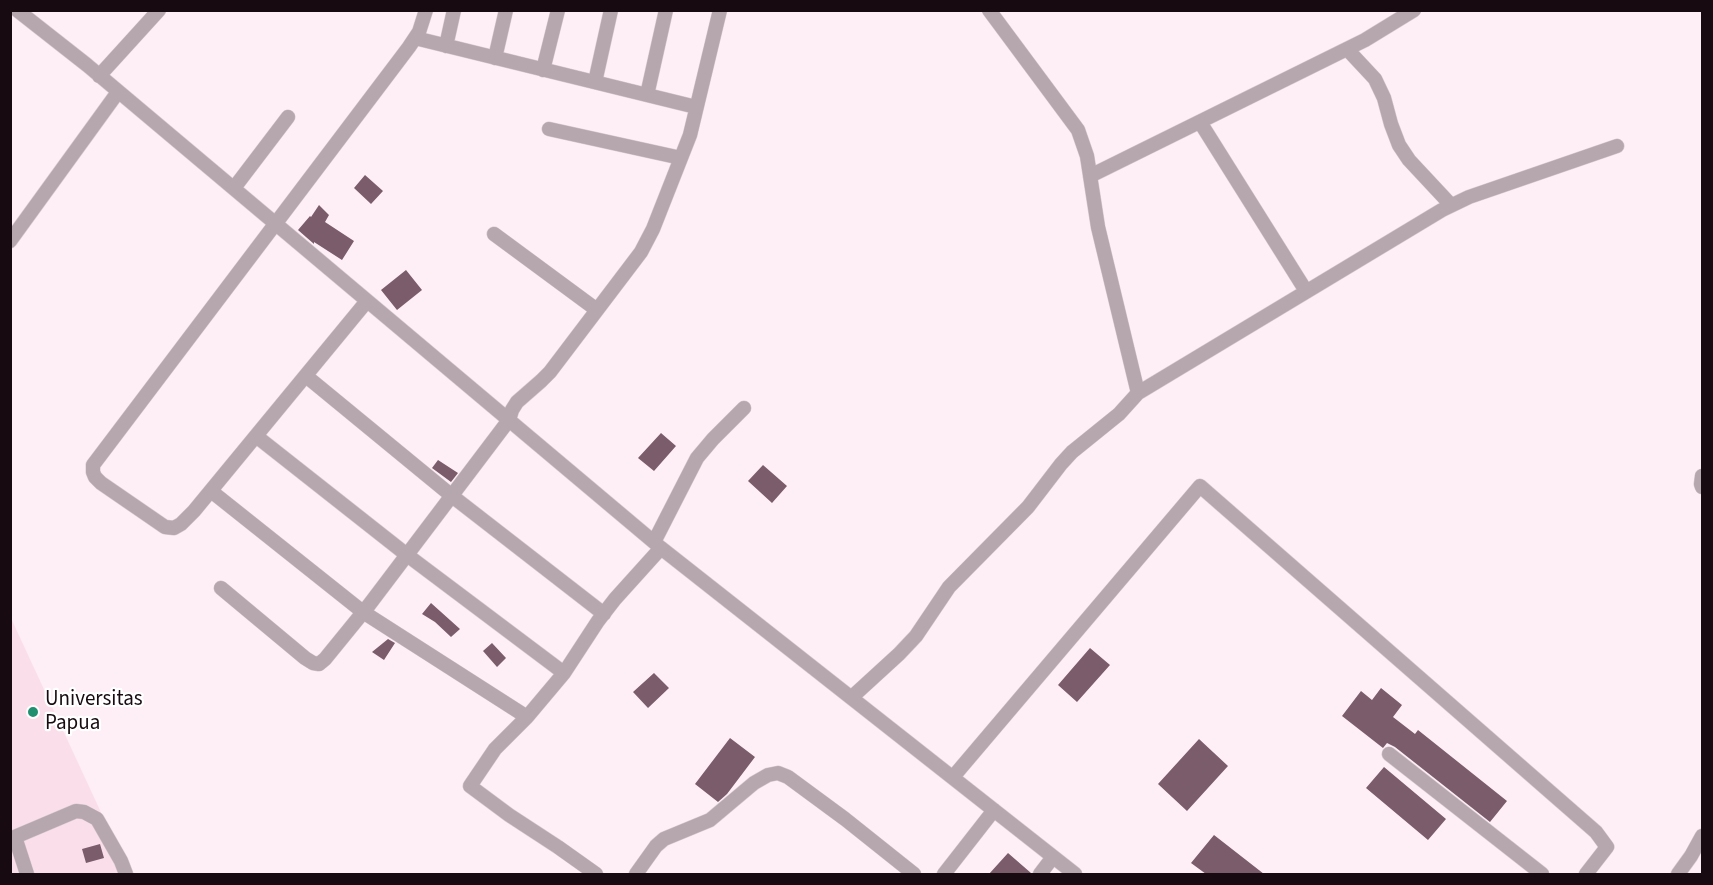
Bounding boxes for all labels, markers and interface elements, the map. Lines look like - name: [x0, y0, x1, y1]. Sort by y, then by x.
- place label: Universitas Papua: [45, 687, 143, 737]
- marker: Universitas Papua: [26, 705, 40, 719]

